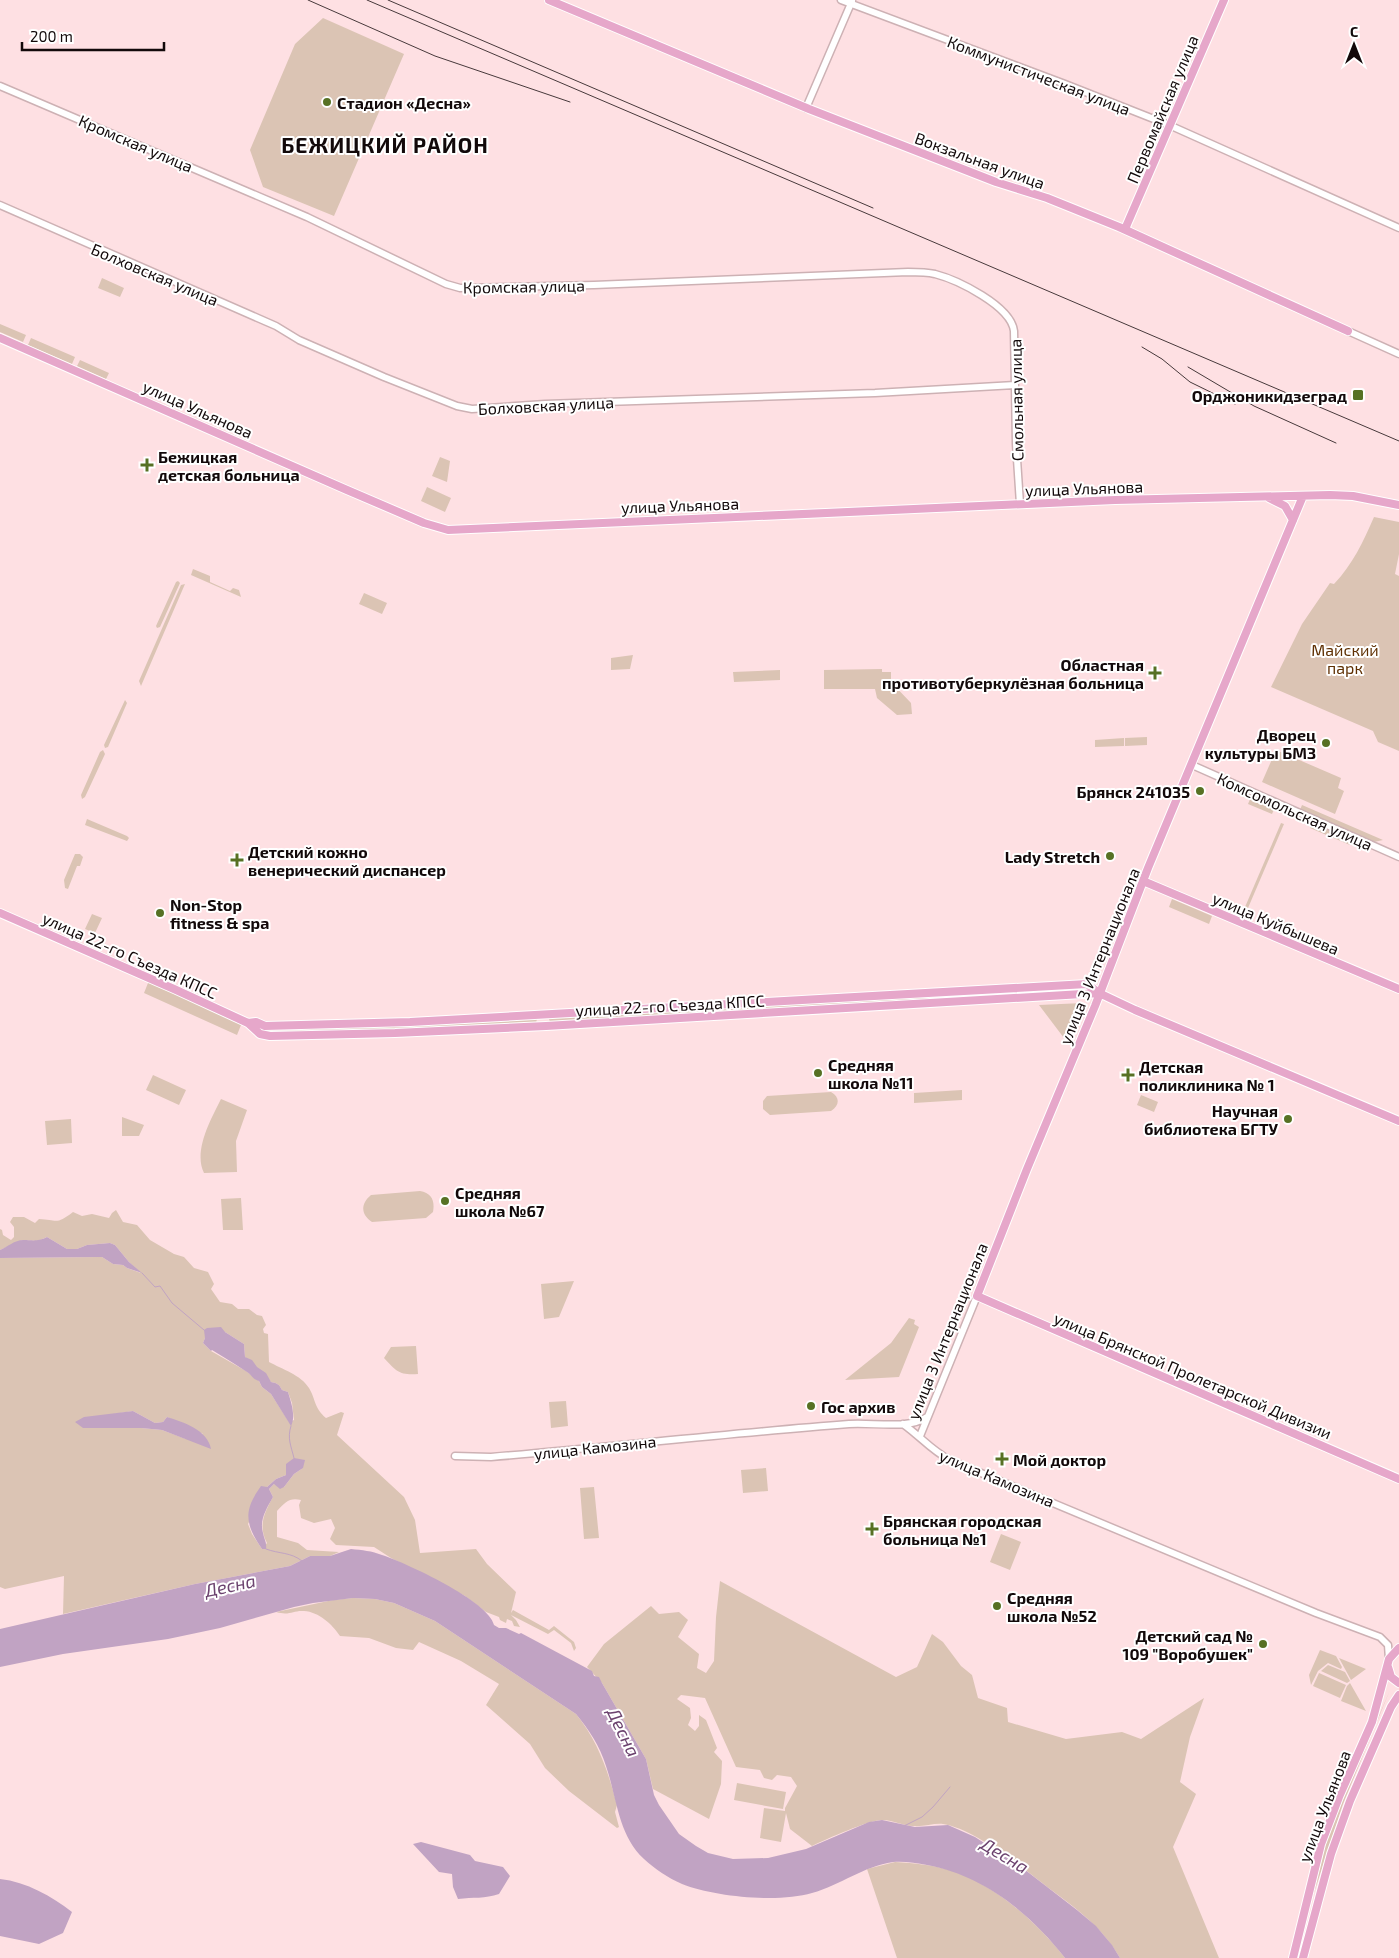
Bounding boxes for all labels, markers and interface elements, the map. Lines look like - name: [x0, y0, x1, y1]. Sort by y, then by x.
- scale bar: [22, 20, 165, 52]
- north arrow: [1329, 20, 1379, 70]
- text: С: [1350, 23, 1358, 40]
- text: 200 m: [30, 27, 73, 45]
- street label: Коммунистическая улица: [945, 31, 1133, 120]
- street label: Первомайская улица: [1122, 32, 1203, 186]
- place label: Стадион «Десна»: [337, 93, 471, 112]
- marker: Стадион «Десна»: [321, 96, 333, 108]
- street label: Кромская улица: [76, 110, 196, 177]
- street label: Вокзальная улица: [912, 128, 1048, 193]
- district label: БЕЖИЦКИЙ РАЙОН: [281, 132, 489, 157]
- street label: Болховская улица: [88, 239, 221, 310]
- street label: Кромская улица: [463, 275, 585, 298]
- street label: Смольная улица: [1005, 339, 1028, 461]
- street label: улица Ульянова: [140, 376, 256, 443]
- place label: Орджоникидзеград: [1192, 386, 1347, 405]
- marker: Орджоникидзеград: [1351, 388, 1365, 402]
- street label: Болховская улица: [478, 392, 615, 419]
- place label: Бежицкая детская больница: [158, 447, 300, 484]
- marker: Бежицкая детская больница: [140, 458, 154, 472]
- street label: улица Ульянова: [1025, 476, 1143, 501]
- street label: улица Ульянова: [621, 493, 739, 518]
- park label: Майский парк: [1311, 640, 1379, 677]
- place label: Областная противотуберкулёзная больница: [882, 655, 1144, 692]
- marker: Областная противотуберкулёзная больница: [1148, 666, 1162, 680]
- place label: Дворец культуры БМЗ: [1205, 725, 1316, 762]
- marker: Дворец культуры БМЗ: [1320, 737, 1332, 749]
- street label: Комсомольская улица: [1214, 768, 1376, 855]
- place label: Брянск 241035: [1077, 782, 1190, 801]
- marker: Брянск 241035: [1194, 785, 1206, 797]
- place label: Детский кожно венерический диспансер: [248, 842, 446, 879]
- place label: Lady Stretch: [1005, 847, 1100, 867]
- marker: Lady Stretch: [1104, 850, 1116, 862]
- marker: Детский кожно венерический диспансер: [230, 853, 244, 867]
- street label: улица 3 Интернационала: [1055, 865, 1144, 1048]
- street label: улица Куйбышева: [1210, 888, 1342, 959]
- place label: Non-Stop fitness & spa: [170, 895, 269, 932]
- marker: Non-Stop fitness & spa: [154, 907, 166, 919]
- street label: улица 22-го Съезда КПСС: [39, 908, 220, 1003]
- street label: улица 22-го Съезда КПСС: [575, 991, 765, 1020]
- place label: Средняя школа №11: [828, 1055, 913, 1092]
- place label: Детская поликлиника № 1: [1139, 1057, 1275, 1094]
- marker: Средняя школа №11: [812, 1067, 824, 1079]
- marker: Детская поликлиника № 1: [1121, 1068, 1135, 1082]
- place label: Научная библиотека БГТУ: [1144, 1101, 1279, 1138]
- marker: Научная библиотека БГТУ: [1282, 1113, 1294, 1125]
- place label: Средняя школа №67: [455, 1183, 545, 1220]
- marker: Средняя школа №67: [439, 1195, 451, 1207]
- street label: улица 3 Интернационала: [903, 1240, 992, 1423]
- street label: улица Брянской Пролетарской Дивизии: [1051, 1308, 1335, 1443]
- place label: Гос архив: [821, 1397, 895, 1416]
- marker: Гос архив: [805, 1400, 817, 1412]
- street label: улица Камозина: [533, 1431, 657, 1464]
- street label: улица Камозина: [936, 1445, 1057, 1512]
- place label: Мой доктор: [1013, 1450, 1106, 1469]
- marker: Мой доктор: [995, 1452, 1009, 1466]
- place label: Брянская городская больница №1: [883, 1511, 1041, 1548]
- marker: Брянская городская больница №1: [865, 1522, 879, 1536]
- water label: Десна: [201, 1569, 258, 1601]
- place label: Средняя школа №52: [1007, 1588, 1097, 1625]
- marker: Средняя школа №52: [991, 1600, 1003, 1612]
- place label: Детский сад № 109 "Воробушек": [1123, 1626, 1253, 1663]
- marker: Детский сад № 109 "Воробушек": [1257, 1638, 1269, 1650]
- water label: Десна: [602, 1703, 645, 1760]
- street label: улица Ульянова: [1294, 1747, 1355, 1865]
- water label: Десна: [976, 1832, 1033, 1878]

